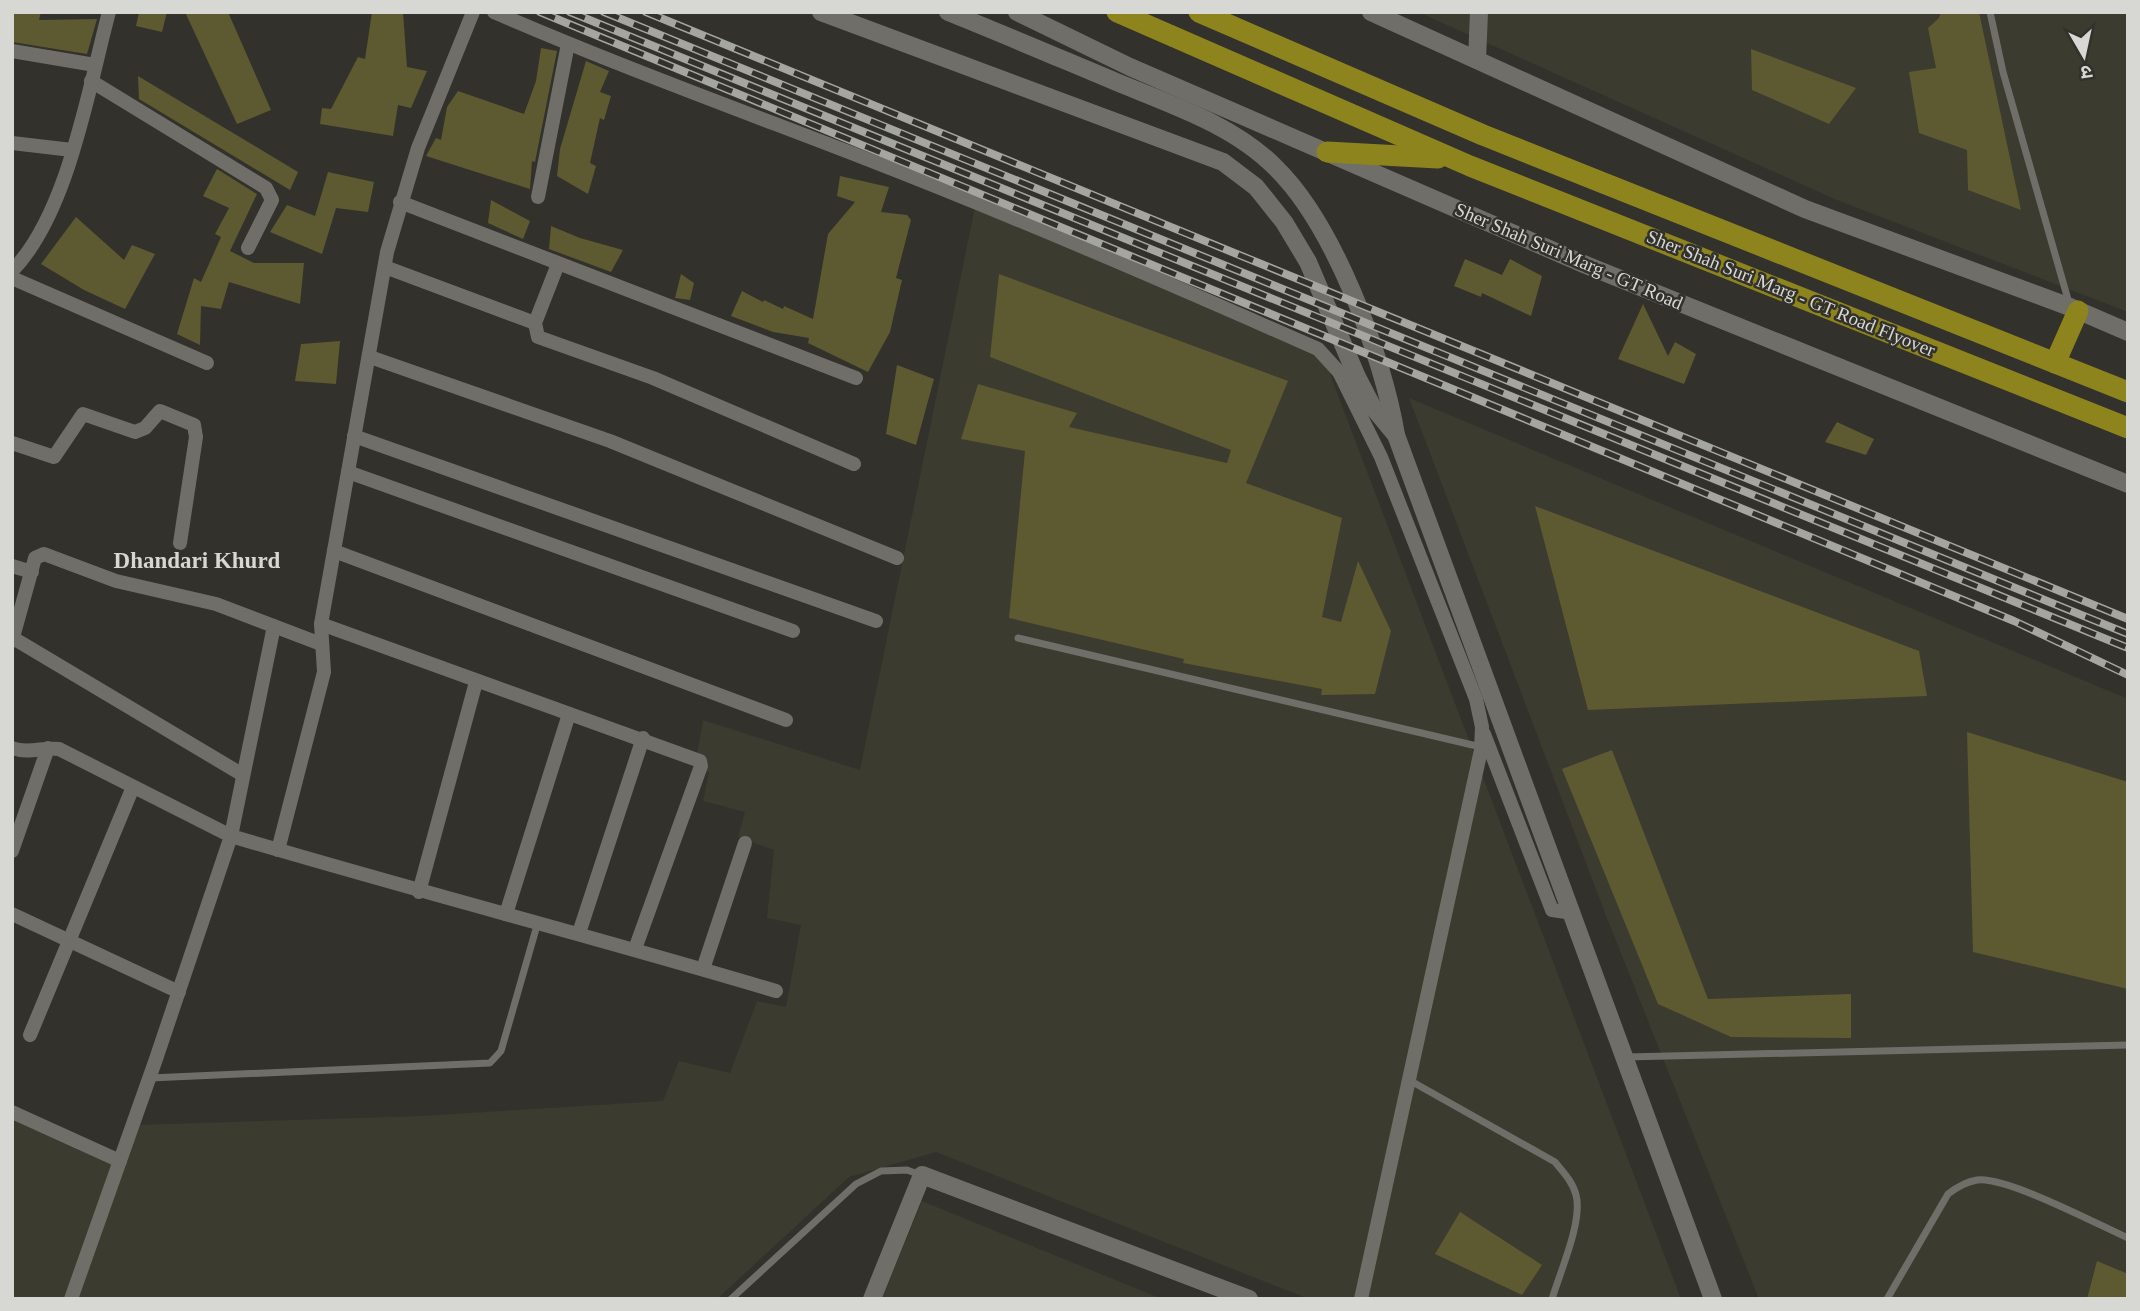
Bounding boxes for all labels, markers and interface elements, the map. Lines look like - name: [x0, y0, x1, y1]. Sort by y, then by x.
- north arrow: [2049, 21, 2119, 91]
- text: उ: [2079, 61, 2094, 84]
- street label: Sher Shah Suri Marg - GT Road: [1452, 198, 1686, 314]
- street label: Sher Shah Suri Marg - GT Road Flyover: [1644, 225, 1939, 361]
- district label: Dhandari Khurd: [114, 548, 281, 573]

